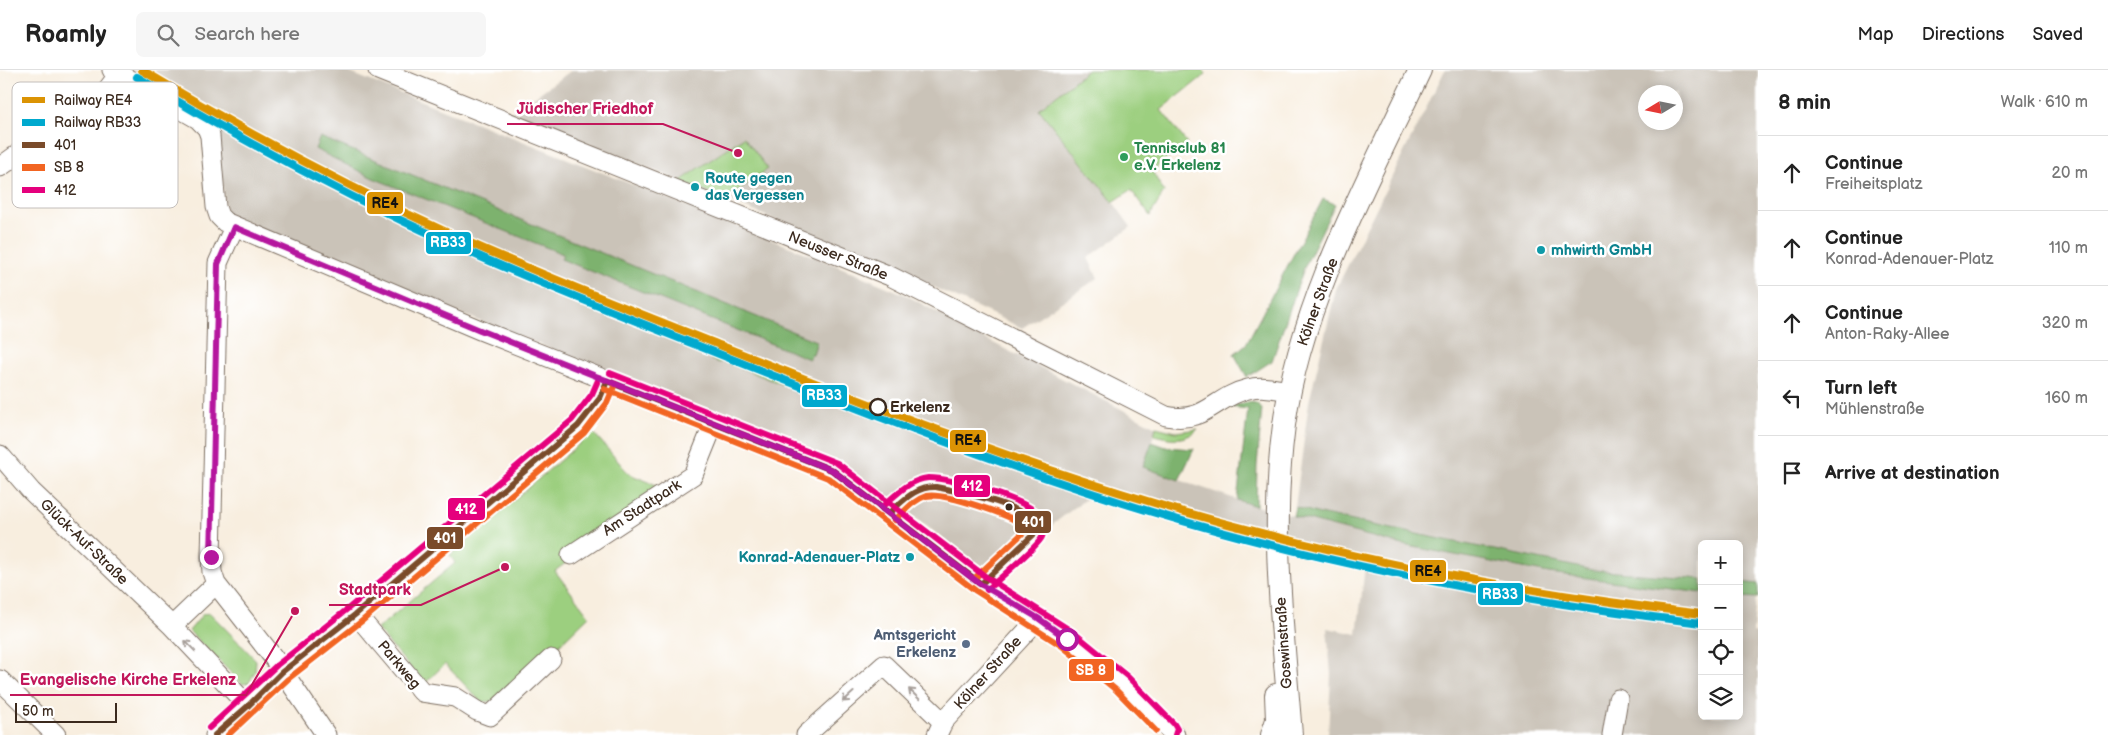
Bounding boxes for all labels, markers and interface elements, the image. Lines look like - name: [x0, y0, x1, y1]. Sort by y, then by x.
- search box: [136, 12, 486, 57]
- text: Roamly: [25, 20, 106, 49]
- icon: search: [154, 21, 182, 49]
- text: Search here: [194, 23, 300, 46]
- text: Map: [1858, 24, 1894, 45]
- text: Directions: [1922, 24, 2004, 45]
- text: Saved: [2032, 24, 2083, 45]
- legend: [12, 82, 178, 208]
- north arrow: [1638, 85, 1683, 130]
- text: 8 min: [1778, 90, 1831, 115]
- text: Railway RE4: [54, 92, 133, 109]
- callout: Jüdischer Friedhof: [507, 93, 663, 124]
- text: Walk · 610 m: [2000, 93, 2088, 112]
- text: Jüdischer Friedhof: [517, 100, 654, 119]
- text: Railway RB33: [54, 114, 141, 131]
- text: 401: [54, 137, 76, 154]
- place label: Tennisclub 81 e.V. Erkelenz: [1134, 139, 1226, 175]
- marker: Tennisclub 81 e.V. Erkelenz: [1118, 151, 1130, 163]
- text: Continue: [1825, 152, 1903, 175]
- text: SB 8: [54, 159, 84, 176]
- icon: ahead: [1778, 159, 1806, 187]
- text: 20 m: [2052, 164, 2088, 183]
- place label: Route gegen das Vergessen: [705, 169, 804, 205]
- text: Freiheitsplatz: [1825, 175, 1922, 194]
- marker: Route gegen das Vergessen: [689, 181, 701, 193]
- text: 412: [54, 182, 77, 199]
- line badge: RE4: [366, 191, 404, 215]
- text: RE4: [372, 195, 399, 212]
- street label: Neusser Straße: [785, 227, 891, 285]
- text: Continue: [1825, 227, 1903, 250]
- line badge: RB33: [425, 231, 472, 255]
- text: RB33: [430, 234, 466, 251]
- icon: ahead: [1778, 234, 1806, 262]
- text: 110 m: [2049, 239, 2088, 258]
- place label: mhwirth GmbH: [1551, 241, 1652, 260]
- marker: mhwirth GmbH: [1535, 244, 1547, 256]
- text: Konrad-Adenauer-Platz: [1825, 250, 1994, 269]
- street label: Kölner Straße: [1293, 255, 1343, 349]
- text: Continue: [1825, 302, 1903, 325]
- icon: ahead: [1778, 309, 1806, 337]
- text: 320 m: [2042, 314, 2088, 333]
- text: Anton-Raky-Allee: [1825, 325, 1950, 344]
- text: Turn left: [1825, 377, 1897, 400]
- line badge: RB33: [801, 384, 848, 408]
- icon: left: [1778, 384, 1806, 412]
- text: RB33: [806, 387, 842, 404]
- text: 160 m: [2045, 389, 2088, 408]
- marker: Erkelenz: [869, 398, 887, 416]
- place label: Erkelenz: [890, 398, 951, 417]
- text: Mühlenstraße: [1825, 400, 1924, 419]
- line badge: RE4: [949, 429, 987, 453]
- text: RE4: [955, 432, 982, 449]
- icon: arrive: [1778, 459, 1806, 487]
- text: Arrive at destination: [1825, 462, 2000, 485]
- line badge: 412: [953, 474, 991, 498]
- street label: Am Stadtpark: [599, 475, 686, 541]
- text: 412: [961, 478, 984, 495]
- street label: Glück-Auf-Straße: [36, 495, 132, 589]
- line badge: 412: [447, 497, 486, 521]
- text: 412: [455, 501, 478, 518]
- unlabelled marker: [1004, 502, 1014, 512]
- line badge: 401: [1014, 510, 1052, 534]
- text: 401: [1022, 514, 1044, 531]
- line badge: 401: [426, 526, 464, 550]
- text: 401: [434, 530, 456, 547]
- map controls: [1698, 540, 1743, 720]
- button: +: [1698, 540, 1743, 585]
- route end: [200, 546, 223, 569]
- place label: Konrad-Adenauer-Platz: [739, 548, 901, 567]
- marker: Konrad-Adenauer-Platz: [904, 551, 916, 563]
- line badge: RE4: [1409, 559, 1447, 583]
- text: RE4: [1415, 563, 1442, 580]
- callout: Stadtpark: [329, 574, 421, 605]
- text: Stadtpark: [339, 581, 412, 600]
- line badge: RB33: [1477, 582, 1524, 606]
- button: −: [1698, 585, 1743, 630]
- text: RB33: [1482, 586, 1518, 603]
- street label: Goswinstraße: [1271, 596, 1297, 690]
- place label: Amtsgericht Erkelenz: [873, 626, 957, 662]
- route start: [1056, 628, 1079, 651]
- button: locate: [1698, 630, 1743, 675]
- street label: Kölner Straße: [950, 632, 1026, 714]
- street label: Parkweg: [373, 637, 425, 693]
- marker: Amtsgericht Erkelenz: [960, 638, 972, 650]
- one-way arrow: [184, 639, 196, 652]
- line badge: SB 8: [1068, 658, 1115, 682]
- text: SB 8: [1076, 662, 1106, 679]
- callout: Evangelische Kirche Erkelenz: [10, 664, 246, 695]
- text: Evangelische Kirche Erkelenz: [20, 671, 236, 690]
- button: layers: [1698, 675, 1743, 720]
- one-way arrow: [908, 688, 920, 700]
- one-way arrow: [842, 692, 855, 703]
- scale bar: [15, 700, 118, 723]
- text: 50 m: [22, 703, 54, 720]

